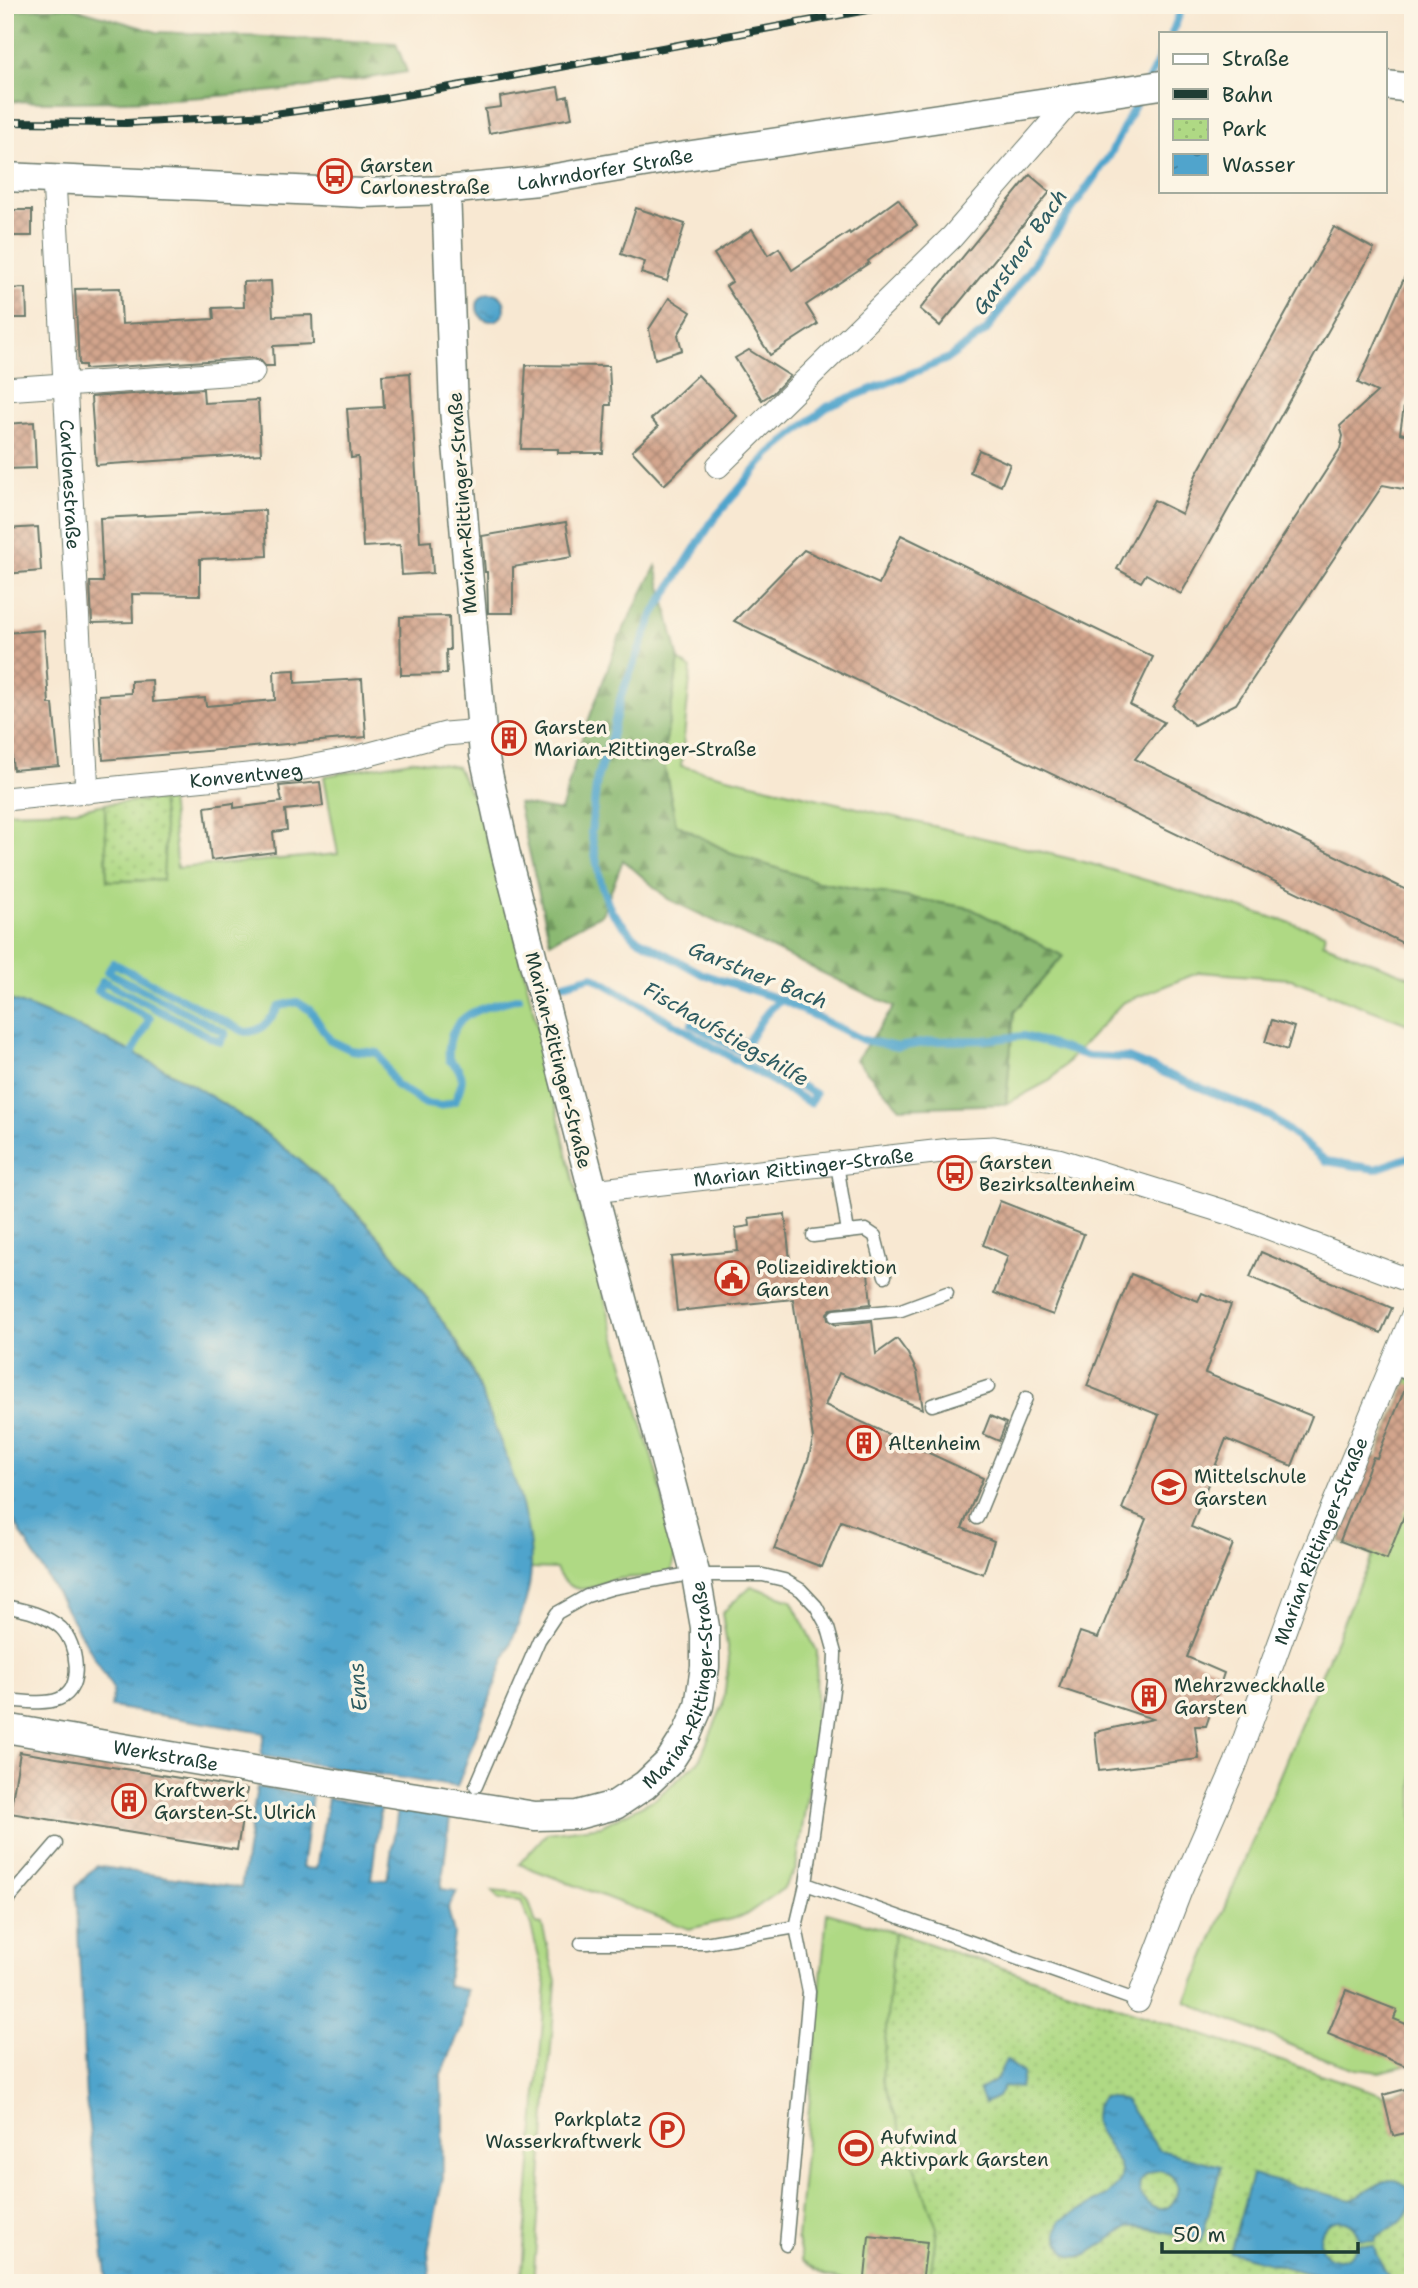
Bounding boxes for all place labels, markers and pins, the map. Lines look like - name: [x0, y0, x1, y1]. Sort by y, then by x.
- place label: Garsten Carlonestraße: [360, 153, 490, 200]
- bus stop icon: Garsten Carlonestraße: [316, 157, 354, 195]
- place label: Garsten Marian-Rittinger-Straße: [534, 715, 757, 762]
- building icon: Garsten Marian-Rittinger-Straße: [490, 719, 528, 757]
- place label: Garsten Bezirksaltenheim: [979, 1150, 1135, 1197]
- bus stop icon: Garsten Bezirksaltenheim: [936, 1154, 974, 1192]
- place label: Polizeidirektion Garsten: [756, 1255, 897, 1302]
- public building icon: Polizeidirektion Garsten: [713, 1259, 751, 1297]
- building icon: Altenheim: [845, 1424, 883, 1462]
- place label: Altenheim: [888, 1431, 981, 1456]
- place label: Mittelschule Garsten: [1194, 1464, 1307, 1511]
- school or university icon: Mittelschule Garsten: [1150, 1468, 1188, 1506]
- place label: Mehrzweckhalle Garsten: [1174, 1673, 1325, 1720]
- building icon: Mehrzweckhalle Garsten: [1130, 1677, 1168, 1715]
- place label: Kraftwerk Garsten-St. Ulrich: [154, 1778, 317, 1825]
- building icon: Kraftwerk Garsten-St. Ulrich: [110, 1782, 148, 1820]
- place label: Parkplatz Wasserkraftwerk: [485, 2107, 642, 2154]
- parking icon: Parkplatz Wasserkraftwerk: [648, 2111, 686, 2149]
- place label: Aufwind Aktivpark Garsten: [880, 2125, 1049, 2172]
- sports icon: Aufwind Aktivpark Garsten: [837, 2129, 875, 2167]

